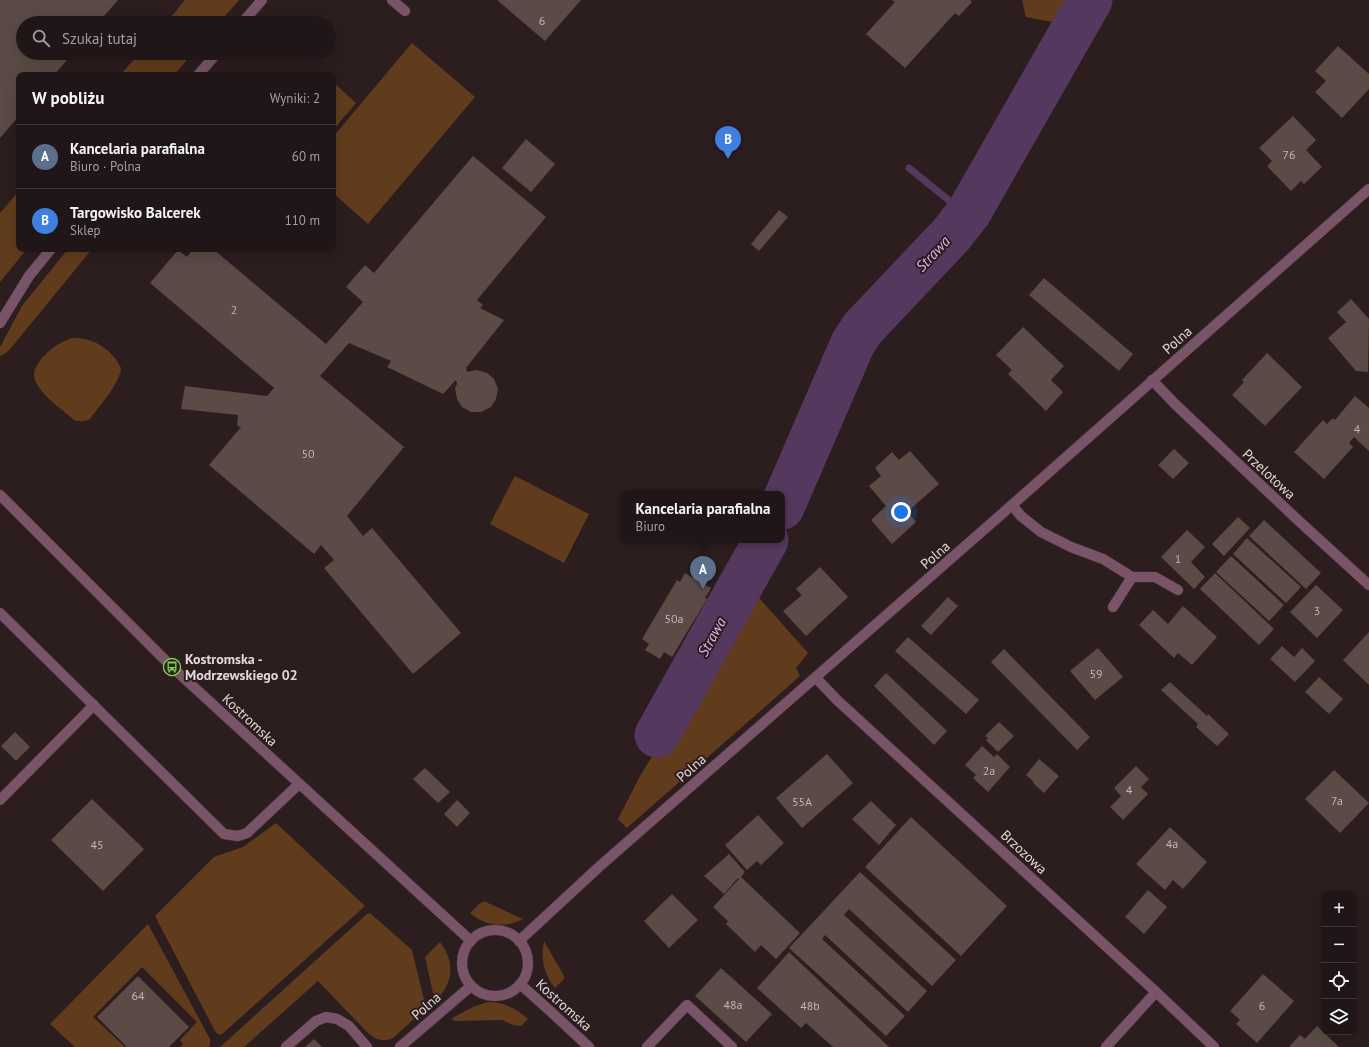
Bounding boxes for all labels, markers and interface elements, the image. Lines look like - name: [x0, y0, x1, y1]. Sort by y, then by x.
- house number: 6: [539, 13, 545, 28]
- search box: [16, 16, 336, 60]
- icon: search: [30, 27, 52, 49]
- text: Szukaj tutaj: [62, 29, 137, 48]
- text: W pobliżu: [32, 87, 104, 109]
- text: Wyniki: 2: [270, 90, 320, 107]
- pin: B: [715, 126, 741, 159]
- text: Kancelaria parafialna: [70, 139, 205, 158]
- house number: 76: [1282, 147, 1296, 162]
- text: A: [41, 148, 49, 165]
- text: 60 m: [292, 148, 320, 165]
- text: Biuro · Polna: [70, 158, 141, 175]
- text: Targowisko Balcerek: [70, 203, 201, 222]
- text: B: [41, 212, 49, 229]
- text: 110 m: [285, 212, 320, 229]
- text: Sklep: [70, 222, 101, 239]
- water label: Strawa: [911, 231, 954, 276]
- house number: 2: [231, 302, 237, 317]
- street label: Polna: [1158, 322, 1196, 358]
- house number: 4: [1354, 421, 1361, 436]
- street label: Przelotowa: [1239, 445, 1299, 503]
- house number: 50: [301, 446, 315, 461]
- popup: [621, 491, 785, 543]
- text: Kancelaria parafialna: [636, 499, 770, 518]
- your location: [891, 502, 911, 522]
- text: Biuro: [636, 518, 665, 535]
- street label: Polna: [916, 537, 954, 573]
- house number: 1: [1175, 551, 1181, 566]
- pin: A: [690, 556, 716, 589]
- house number: 3: [1314, 603, 1320, 618]
- house number: 50a: [664, 611, 684, 626]
- water label: Strawa: [693, 613, 730, 660]
- place label: Kostromska - Modrzewskiego 02: [185, 650, 298, 684]
- bus stop icon: Kostromska - Modrzewskiego 02: [162, 657, 182, 677]
- house number: 59: [1089, 666, 1103, 681]
- street label: Kostromska: [219, 690, 281, 750]
- street label: Polna: [672, 750, 710, 786]
- house number: 2a: [983, 763, 995, 778]
- house number: 4: [1126, 782, 1133, 797]
- house number: 7a: [1331, 793, 1343, 808]
- house number: 55A: [792, 794, 812, 809]
- street label: Brzozowa: [997, 826, 1051, 878]
- house number: 4a: [1166, 836, 1178, 851]
- house number: 45: [90, 837, 104, 852]
- map controls: [1321, 891, 1357, 1035]
- button: +: [1321, 891, 1357, 927]
- button: −: [1321, 927, 1357, 963]
- button: locate: [1321, 963, 1357, 999]
- street label: Kostromska: [532, 975, 596, 1035]
- house number: 64: [131, 988, 145, 1003]
- street label: Polna: [407, 988, 445, 1024]
- house number: 48a: [723, 997, 743, 1012]
- house number: 48b: [800, 998, 820, 1013]
- house number: 6: [1259, 998, 1265, 1013]
- button: layers: [1321, 999, 1357, 1035]

